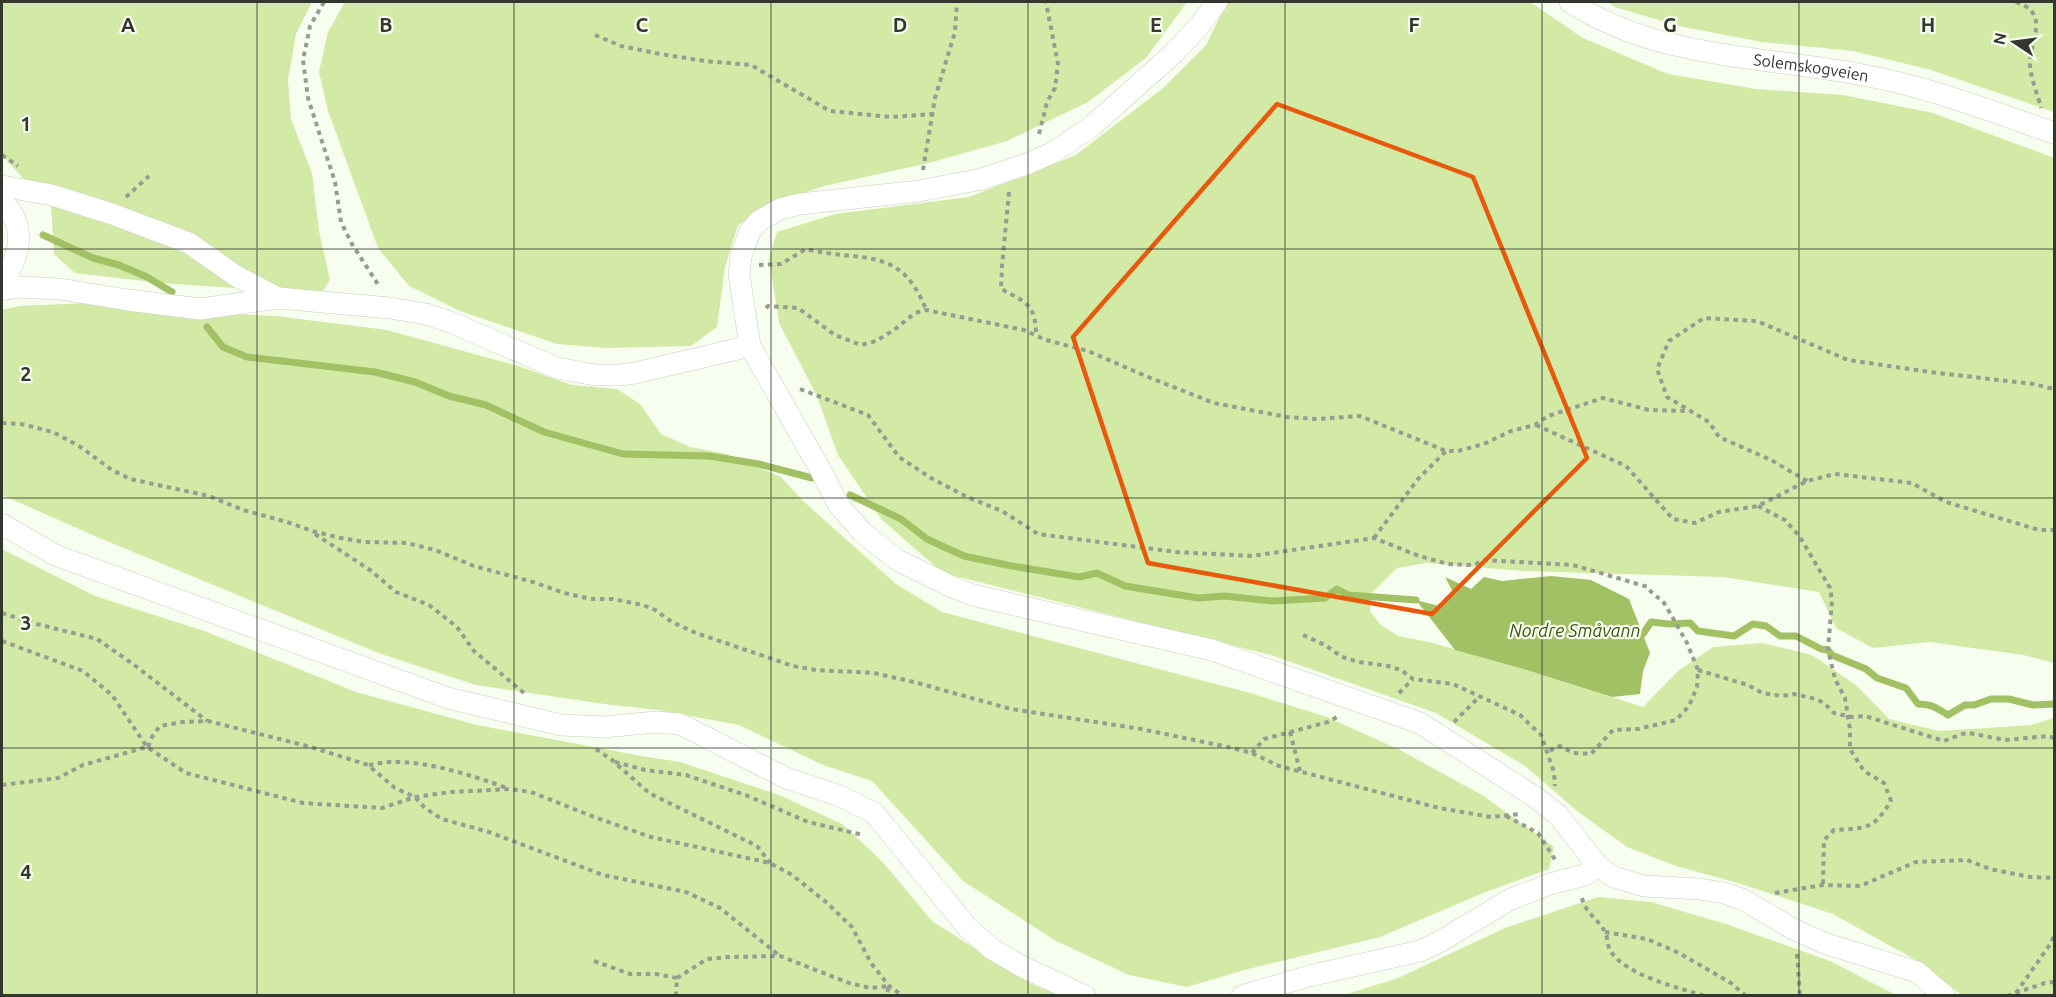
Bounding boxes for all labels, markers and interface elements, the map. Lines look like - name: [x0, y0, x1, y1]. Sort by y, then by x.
- north arrow: [1984, 12, 2044, 72]
- text: A: [121, 13, 135, 36]
- text: B: [379, 13, 393, 36]
- text: C: [636, 13, 649, 36]
- text: D: [893, 13, 907, 36]
- text: E: [1150, 13, 1162, 36]
- text: F: [1408, 13, 1420, 36]
- text: G: [1663, 13, 1677, 36]
- text: H: [1921, 13, 1935, 36]
- text: N: [1989, 31, 2009, 46]
- street label: Solemskogveien: [1752, 50, 1870, 85]
- text: 1: [20, 112, 32, 135]
- text: 2: [20, 362, 32, 385]
- text: 3: [20, 611, 32, 634]
- water label: Nordre Småvann: [1509, 620, 1641, 640]
- text: 4: [20, 860, 32, 883]

